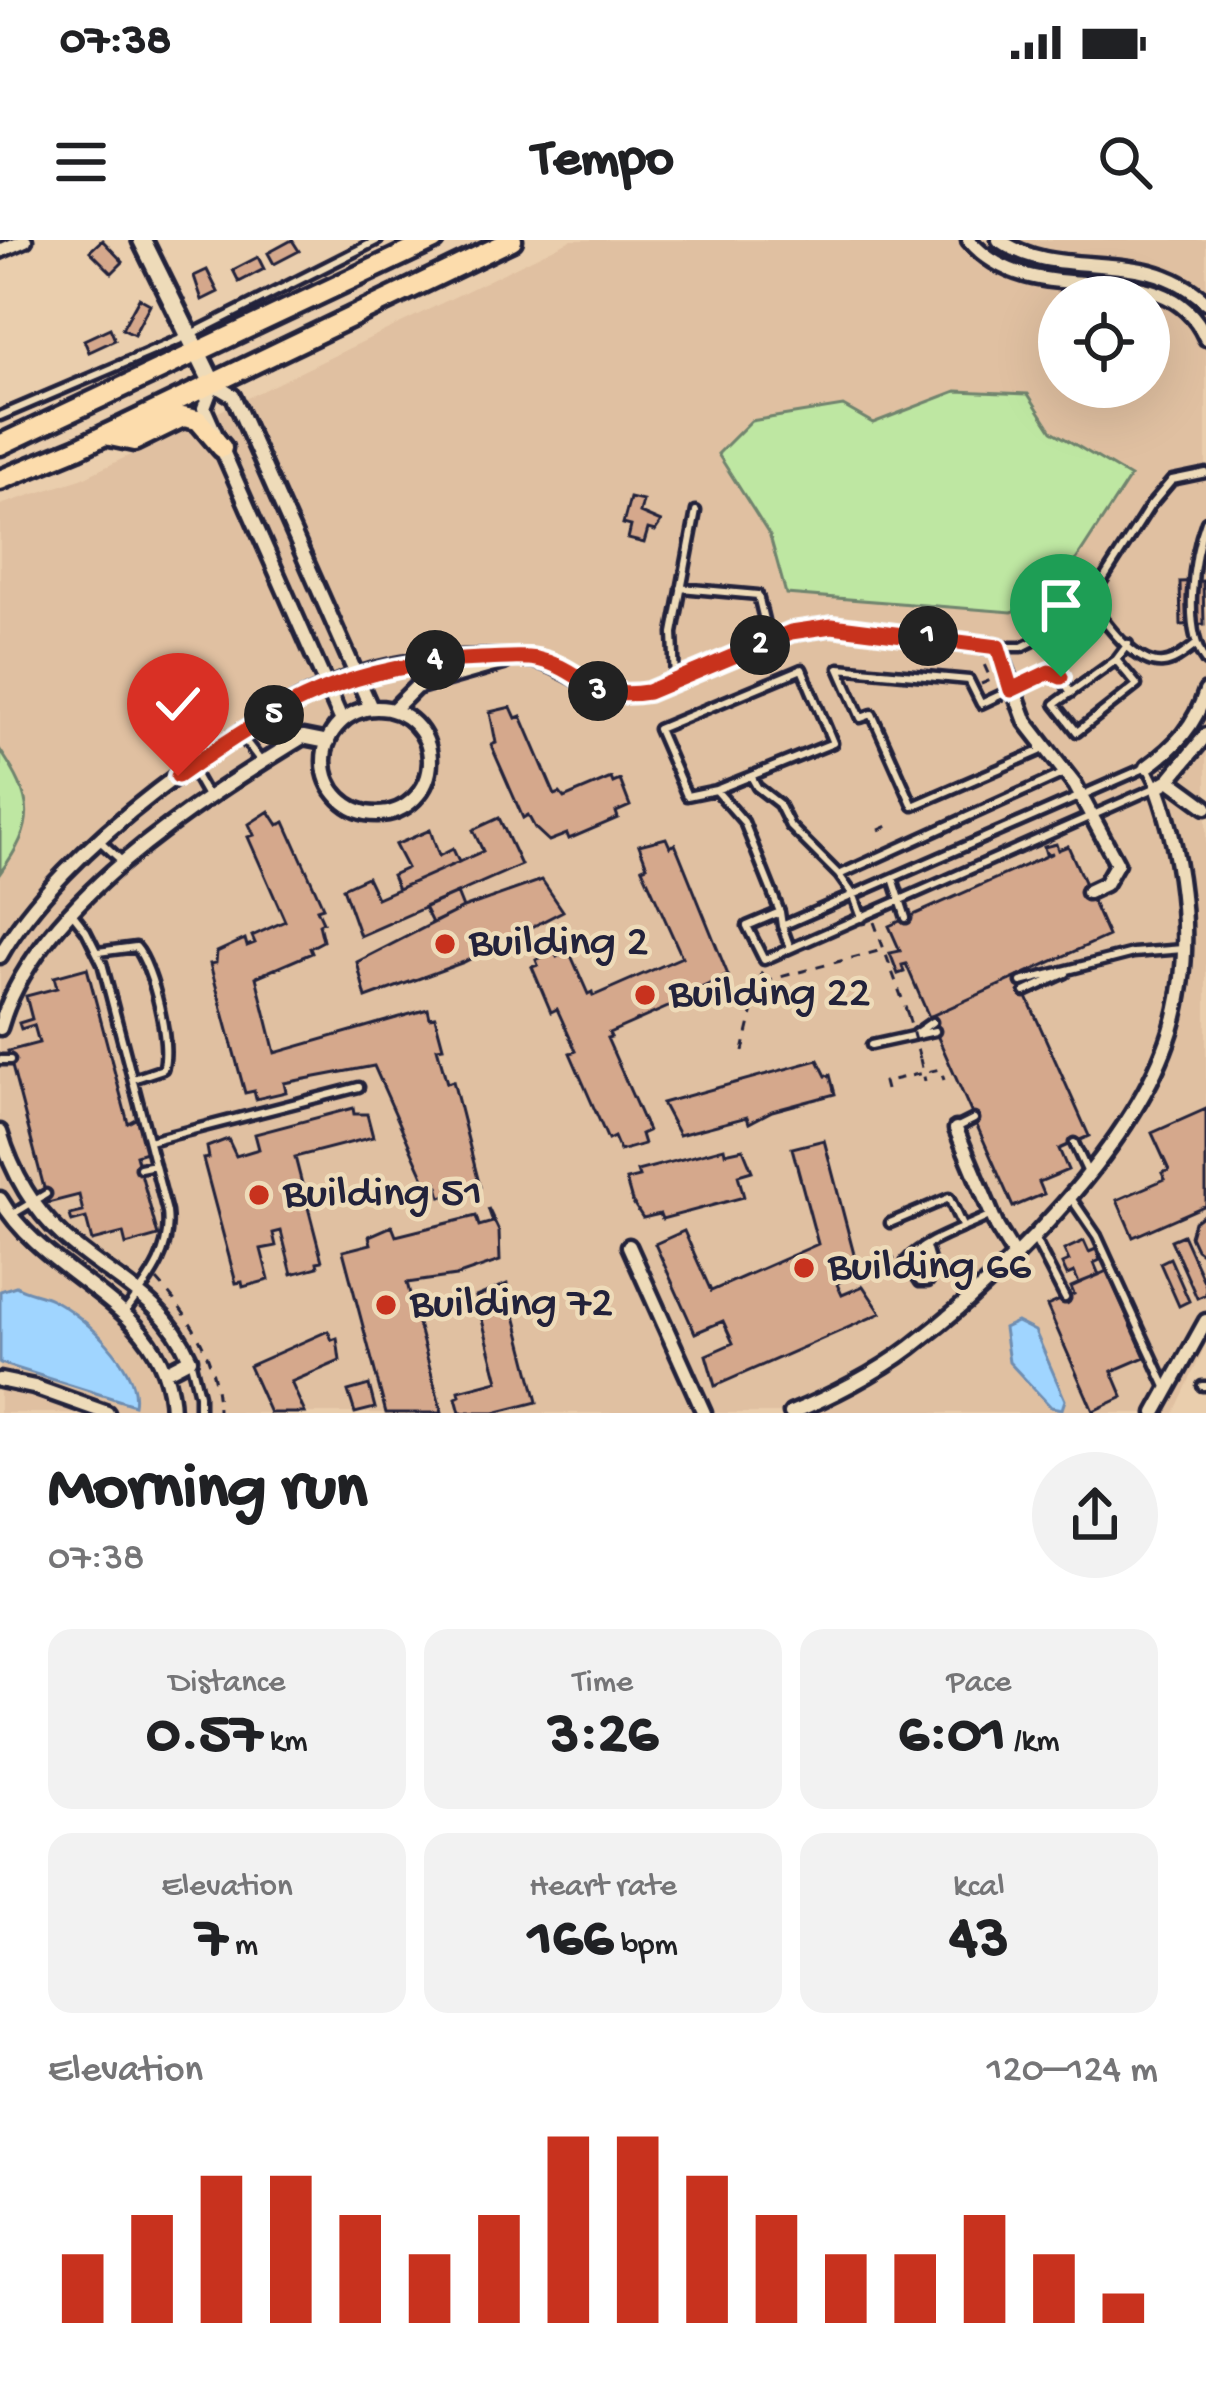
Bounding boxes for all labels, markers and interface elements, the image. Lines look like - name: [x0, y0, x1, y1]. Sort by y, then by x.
- text: 07:38: [60, 16, 171, 69]
- icon: menu: [48, 129, 114, 195]
- icon: search: [1092, 129, 1158, 195]
- text: Tempo: [532, 130, 674, 194]
- map controls: [1038, 276, 1170, 408]
- button: locate: [1038, 276, 1170, 408]
- pin: [1010, 554, 1112, 677]
- icon: arrive: [1028, 572, 1094, 638]
- pin: 1: [898, 606, 958, 666]
- pin: 2: [730, 615, 790, 675]
- text: 1: [921, 617, 935, 655]
- text: 2: [752, 626, 768, 664]
- pin: 4: [405, 630, 465, 690]
- text: 4: [427, 641, 443, 679]
- pin: [127, 653, 229, 776]
- pin: 3: [568, 661, 628, 721]
- icon: check: [145, 671, 211, 737]
- text: 3: [589, 672, 607, 710]
- pin: 5: [244, 685, 304, 745]
- text: 5: [265, 696, 283, 734]
- place label: Building 2: [468, 918, 649, 971]
- marker: Building 2: [432, 931, 458, 957]
- place label: Building 22: [668, 969, 871, 1022]
- marker: Building 22: [632, 982, 658, 1008]
- place label: Building 51: [282, 1169, 482, 1222]
- marker: Building 51: [246, 1182, 272, 1208]
- place label: Building 66: [827, 1242, 1031, 1295]
- marker: Building 66: [791, 1255, 817, 1281]
- place label: Building 72: [409, 1279, 613, 1332]
- marker: Building 72: [373, 1292, 399, 1318]
- button: share: [1032, 1452, 1158, 1578]
- text: Morning run: [48, 1453, 367, 1531]
- text: 07:38: [48, 1537, 144, 1583]
- text: Distance: [169, 1665, 285, 1703]
- text: Time: [573, 1665, 633, 1703]
- text: Pace: [947, 1665, 1011, 1703]
- text: 0.57: [146, 1703, 262, 1773]
- text: 3:26: [548, 1703, 658, 1773]
- text: 6:01: [898, 1703, 1006, 1773]
- text: km: [262, 1724, 308, 1762]
- text: /km: [1006, 1724, 1060, 1762]
- text: Elevation: [161, 1869, 293, 1907]
- text: Heart rate: [529, 1869, 677, 1907]
- text: kcal: [953, 1869, 1005, 1907]
- text: 7: [196, 1907, 227, 1977]
- text: 166: [528, 1907, 613, 1977]
- text: 43: [949, 1907, 1009, 1977]
- text: m: [227, 1928, 258, 1966]
- text: bpm: [613, 1928, 678, 1966]
- text: Elevation: [48, 2049, 203, 2095]
- text: 120–124 m: [987, 2049, 1158, 2095]

